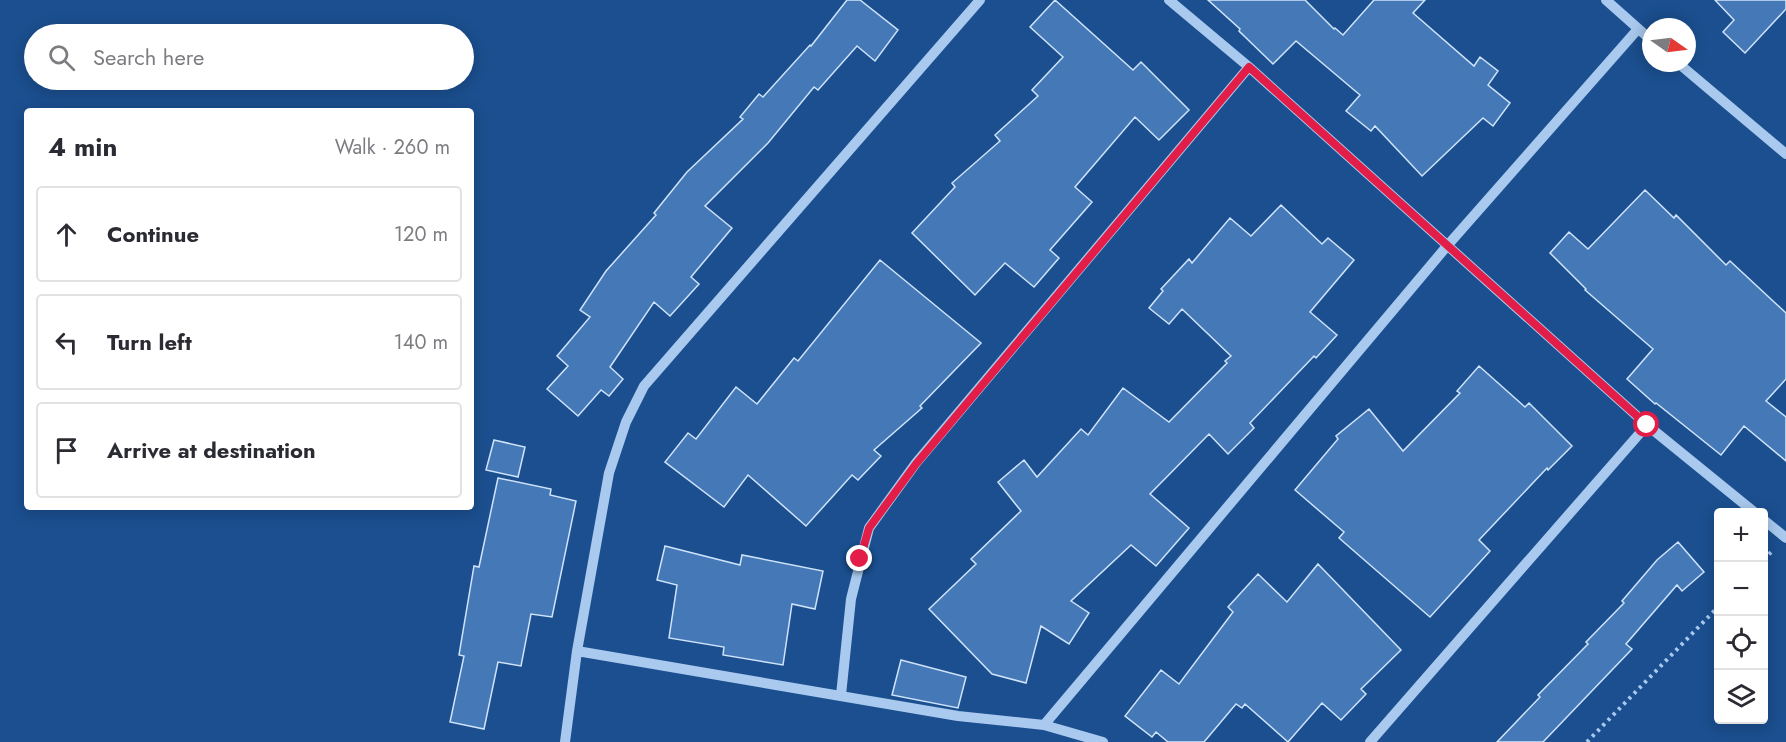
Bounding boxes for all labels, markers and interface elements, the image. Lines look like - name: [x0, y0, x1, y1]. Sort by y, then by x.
- north arrow: [1642, 18, 1696, 72]
- search box: [24, 24, 474, 90]
- icon: search: [45, 41, 78, 74]
- text: Search here: [93, 41, 204, 73]
- text: 4 min: [48, 128, 117, 166]
- text: Walk · 260 m: [335, 133, 450, 162]
- icon: ahead: [50, 218, 83, 251]
- text: Continue: [107, 218, 199, 250]
- text: 120 m: [394, 220, 448, 249]
- icon: left: [50, 326, 83, 359]
- text: Turn left: [107, 326, 192, 358]
- text: 140 m: [394, 328, 448, 357]
- route start: [1633, 411, 1659, 437]
- icon: arrive: [50, 434, 83, 467]
- text: Arrive at destination: [107, 434, 316, 466]
- map controls: [1714, 508, 1768, 724]
- button: +: [1714, 508, 1768, 562]
- route end: [846, 545, 872, 571]
- button: −: [1714, 562, 1768, 616]
- button: locate: [1714, 616, 1768, 670]
- button: layers: [1714, 670, 1768, 724]

